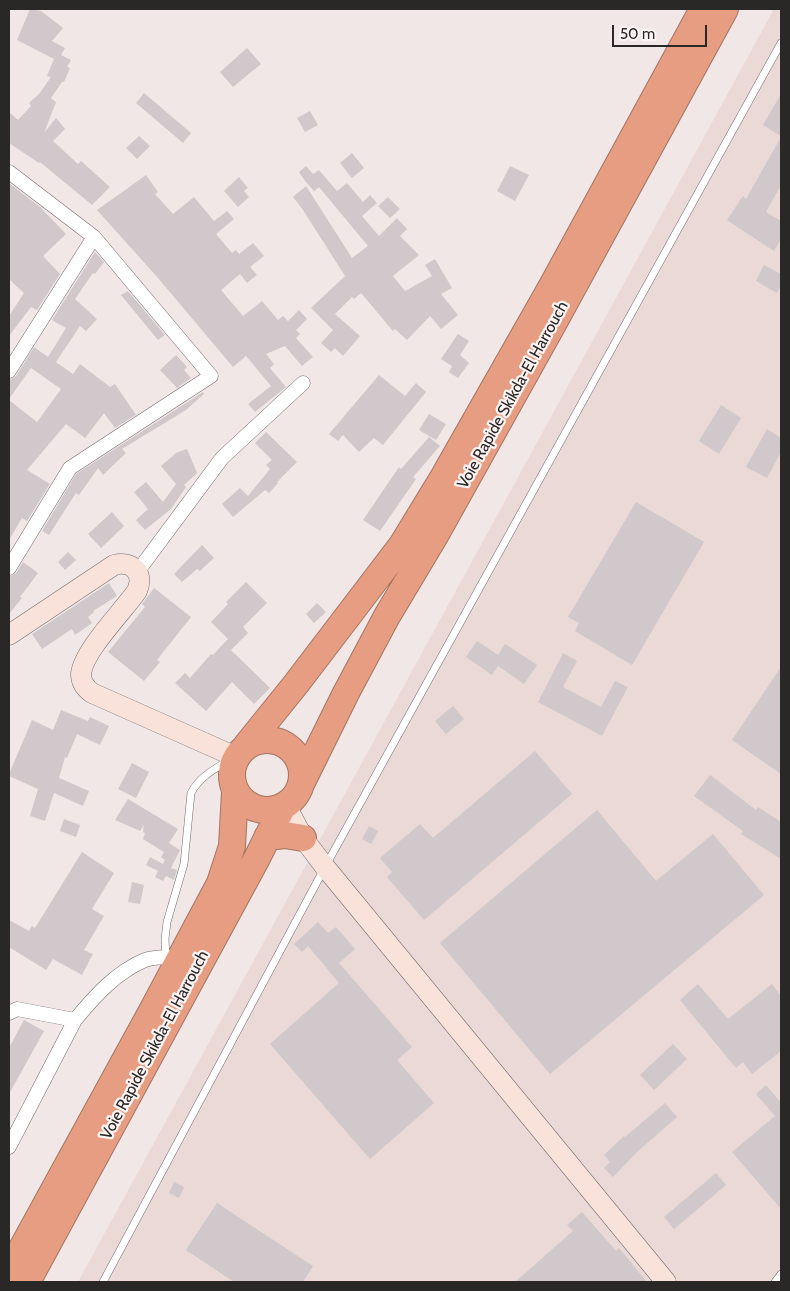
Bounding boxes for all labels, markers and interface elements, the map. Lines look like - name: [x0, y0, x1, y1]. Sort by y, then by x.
- scale bar: [615, 15, 710, 47]
- text: 50 m: [620, 25, 655, 43]
- street label: Voie Rapide Skikda-El Harrouch: [453, 298, 573, 492]
- street label: Voie Rapide Skikda-El Harrouch: [97, 947, 213, 1143]

